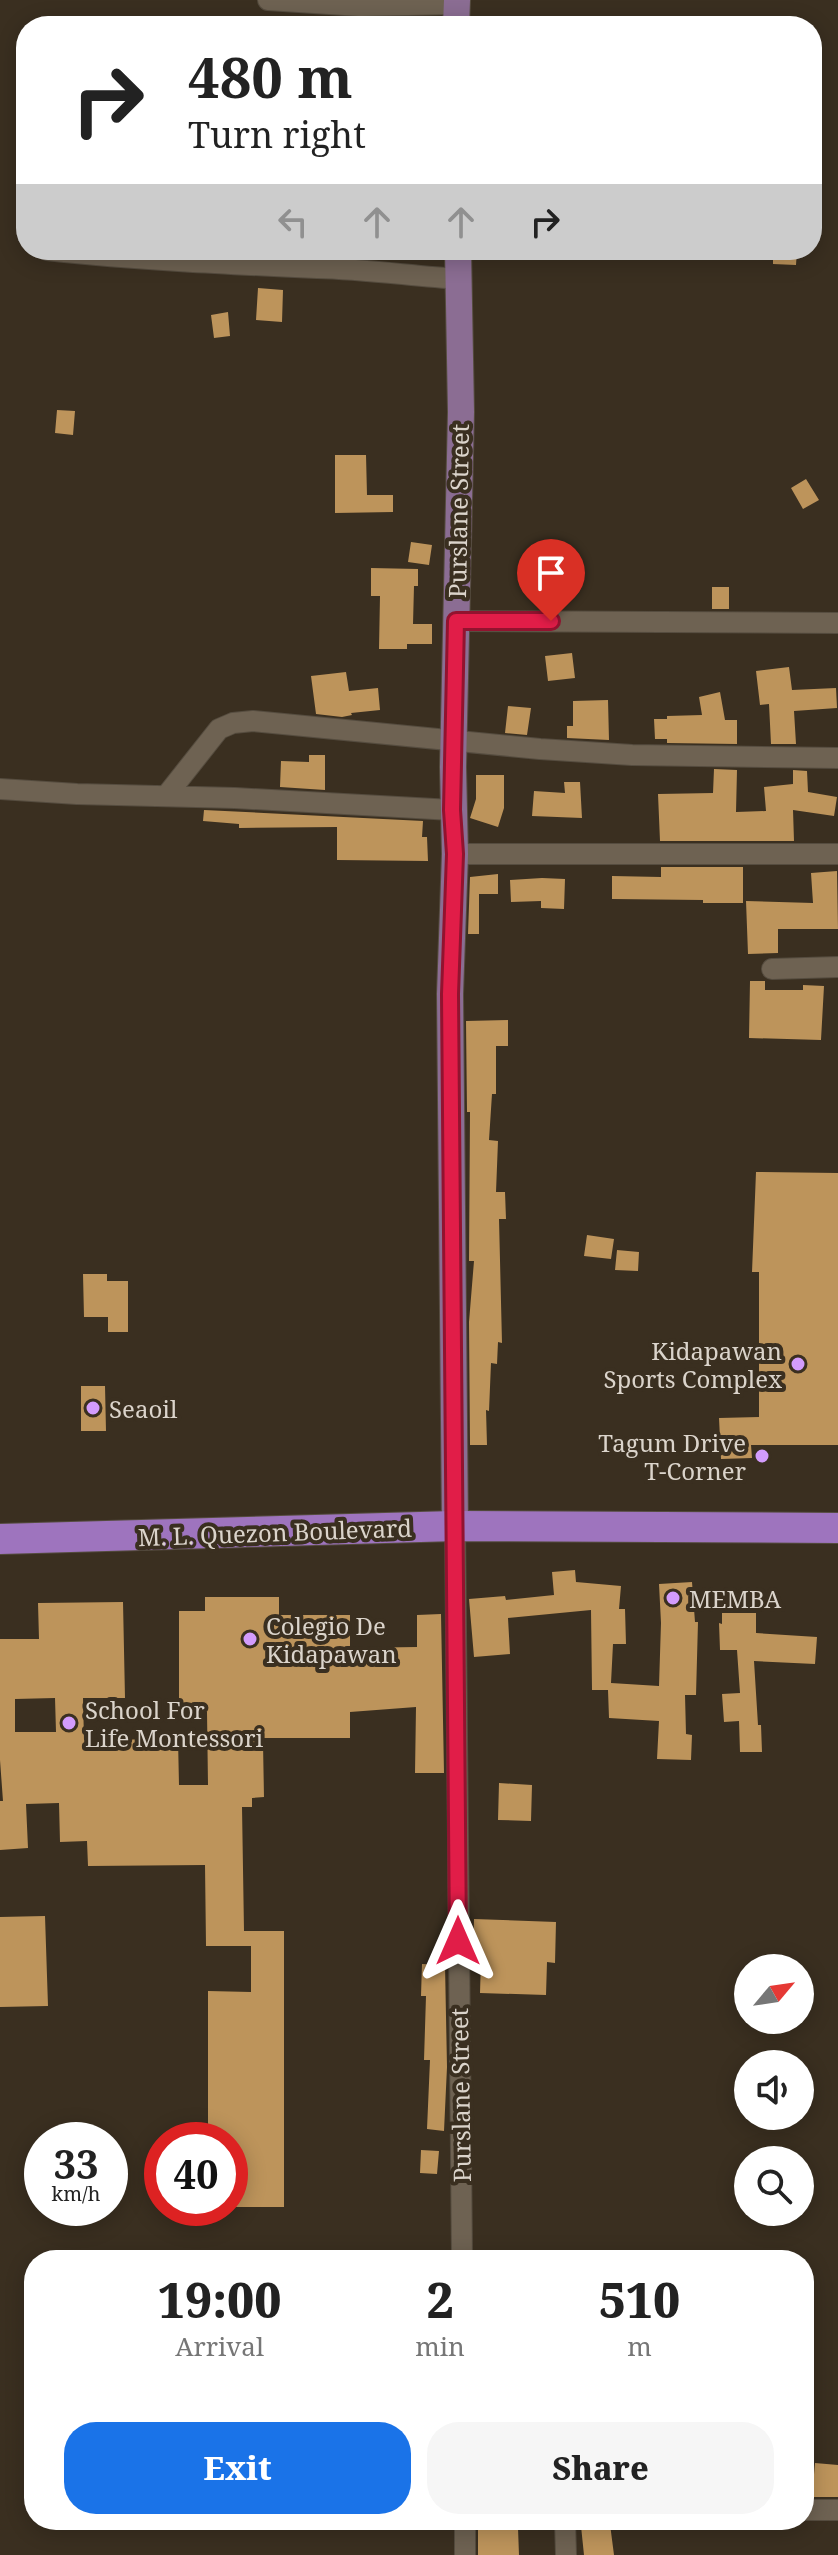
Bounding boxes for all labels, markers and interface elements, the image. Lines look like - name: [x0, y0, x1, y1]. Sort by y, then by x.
- text: 480 m: [188, 38, 353, 114]
- icon: right: [56, 48, 160, 152]
- text: Turn right: [188, 110, 366, 159]
- icon: left: [271, 200, 315, 244]
- icon: ahead: [355, 200, 399, 244]
- icon: ahead: [439, 200, 483, 244]
- icon: right: [523, 200, 567, 244]
- street label: Purslane Street: [440, 424, 476, 598]
- pin: [517, 539, 585, 621]
- icon: arrive: [529, 551, 573, 595]
- place label: Kidapawan Sports Complex: [603, 1334, 782, 1395]
- marker: Kidapawan Sports Complex: [789, 1355, 807, 1373]
- place label: Seaoil: [109, 1392, 178, 1425]
- marker: Seaoil: [84, 1399, 102, 1417]
- place label: Tagum Drive T-Corner: [598, 1426, 746, 1487]
- marker: Tagum Drive T-Corner: [753, 1447, 771, 1465]
- street label: M. L. Quezon Boulevard: [137, 1511, 413, 1553]
- place label: MEMBA: [689, 1582, 781, 1615]
- marker: MEMBA: [664, 1589, 682, 1607]
- place label: Colegio De Kidapawan: [266, 1609, 397, 1670]
- marker: Colegio De Kidapawan: [241, 1630, 259, 1648]
- place label: School For Life Montessori: [85, 1693, 263, 1754]
- marker: School For Life Montessori: [60, 1714, 78, 1732]
- position arrow: [416, 1899, 500, 1983]
- north arrow: [734, 1954, 814, 2034]
- map controls: [734, 1954, 814, 2226]
- street label: Purslane Street: [442, 2008, 478, 2182]
- button: sound: [734, 2050, 814, 2130]
- speed limit sign: 40: [144, 2122, 248, 2226]
- text: 33: [53, 2136, 99, 2191]
- button: search: [734, 2146, 814, 2226]
- text: km/h: [51, 2180, 101, 2207]
- text: 19:00: [158, 2267, 282, 2332]
- text: 2: [426, 2267, 454, 2332]
- text: 510: [599, 2267, 680, 2332]
- text: Arrival: [175, 2328, 264, 2364]
- text: min: [415, 2328, 465, 2364]
- text: m: [627, 2328, 652, 2364]
- button: Exit: [64, 2422, 411, 2514]
- button: Share: [427, 2422, 774, 2514]

